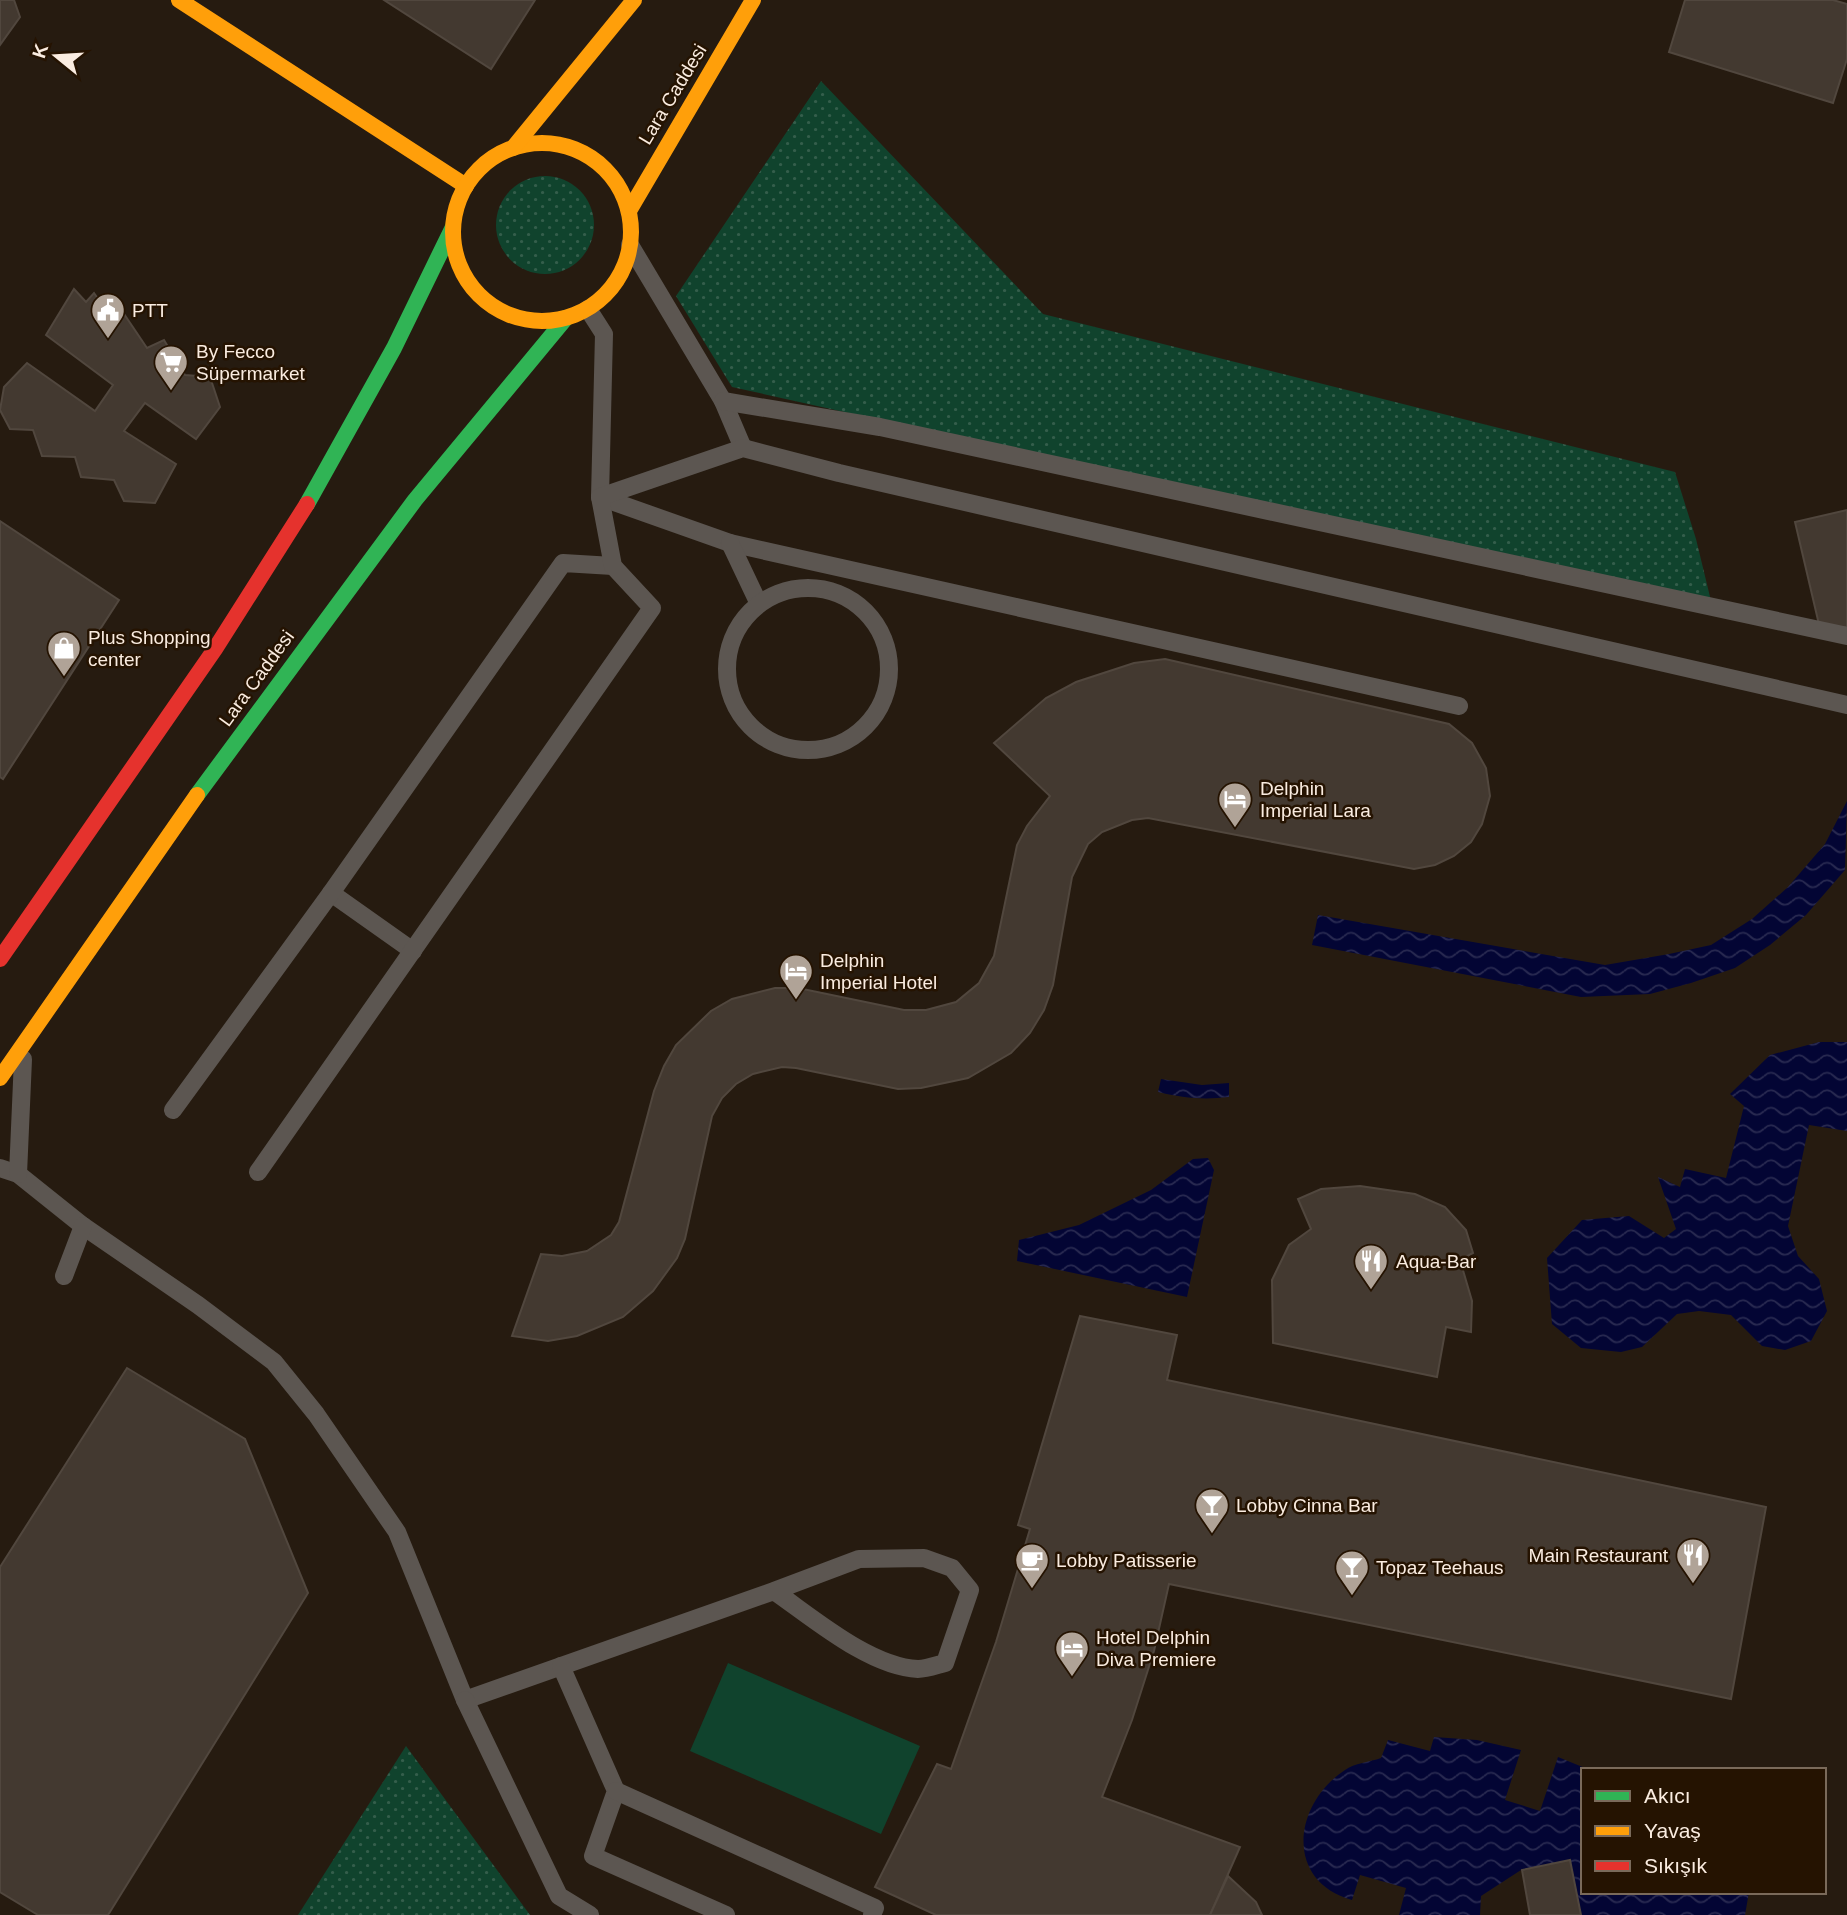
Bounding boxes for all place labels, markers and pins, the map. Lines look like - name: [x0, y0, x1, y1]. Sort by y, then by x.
- public building icon: PTT: [89, 291, 127, 340]
- place label: PTT: [132, 300, 168, 321]
- place label: By Fecco Süpermarket: [196, 341, 305, 384]
- supermarket icon: By Fecco Süpermarket: [152, 343, 190, 392]
- place label: Plus Shopping center: [88, 627, 211, 670]
- shop icon: Plus Shopping center: [45, 629, 83, 678]
- place label: Delphin Imperial Lara: [1260, 778, 1371, 821]
- hotel icon: Delphin Imperial Lara: [1216, 780, 1254, 829]
- place label: Delphin Imperial Hotel: [820, 950, 937, 993]
- hotel icon: Delphin Imperial Hotel: [777, 952, 815, 1001]
- restaurant icon: Aqua-Bar: [1352, 1242, 1390, 1291]
- place label: Aqua-Bar: [1396, 1251, 1477, 1272]
- bar icon: Lobby Cinna Bar: [1193, 1486, 1231, 1535]
- place label: Lobby Cinna Bar: [1236, 1495, 1378, 1516]
- restaurant icon: Main Restaurant: [1674, 1536, 1712, 1585]
- cafe icon: Lobby Patisserie: [1013, 1541, 1051, 1590]
- place label: Main Restaurant: [1529, 1545, 1669, 1566]
- bar icon: Topaz Teehaus: [1333, 1548, 1371, 1597]
- place label: Lobby Patisserie: [1056, 1550, 1196, 1571]
- place label: Topaz Teehaus: [1376, 1557, 1503, 1578]
- place label: Hotel Delphin Diva Premiere: [1096, 1627, 1216, 1670]
- hotel icon: Hotel Delphin Diva Premiere: [1053, 1629, 1091, 1678]

